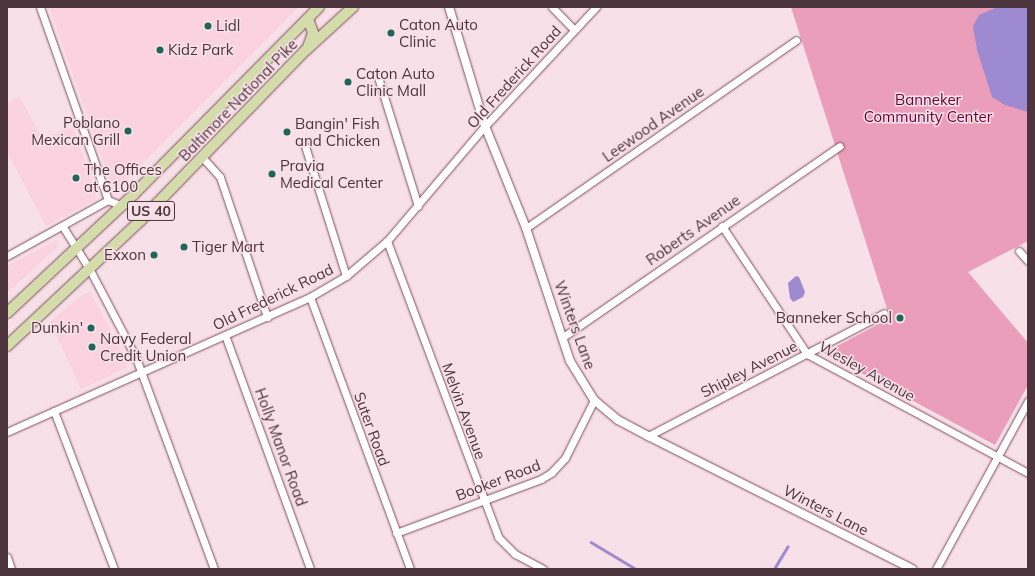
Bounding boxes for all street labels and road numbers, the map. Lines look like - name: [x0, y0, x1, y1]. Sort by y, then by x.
- street label: Old Frederick Road: [463, 22, 565, 132]
- street label: Baltimore National Pike: [175, 35, 301, 165]
- street label: Leewood Avenue: [599, 82, 707, 166]
- street label: Roberts Avenue: [643, 191, 743, 269]
- road number: US 40: [126, 199, 176, 223]
- street label: Old Frederick Road: [210, 260, 336, 334]
- street label: Winters Lane: [551, 278, 599, 372]
- street label: Shipley Avenue: [697, 337, 801, 401]
- street label: Wesley Avenue: [816, 337, 918, 405]
- street label: Melvin Avenue: [438, 360, 490, 462]
- street label: Holly Manor Road: [251, 385, 311, 509]
- street label: Suter Road: [350, 390, 394, 468]
- street label: Booker Road: [453, 456, 543, 504]
- street label: Winters Lane: [780, 481, 872, 539]

